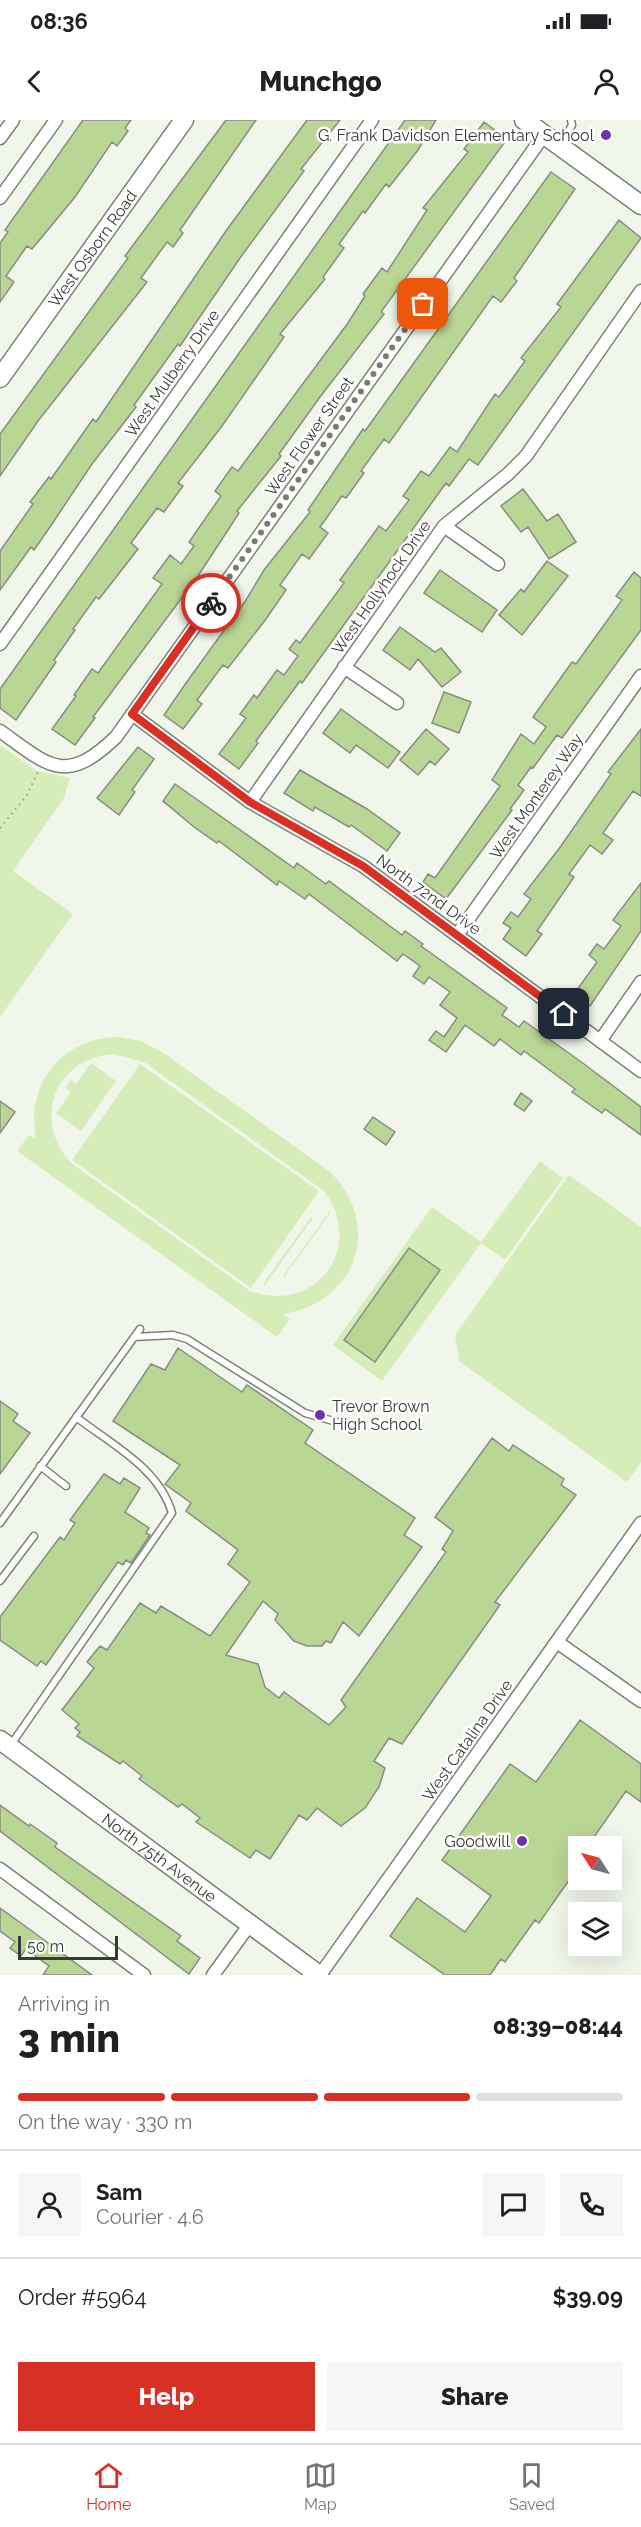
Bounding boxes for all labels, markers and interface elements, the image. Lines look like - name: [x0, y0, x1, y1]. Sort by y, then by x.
- text: 08:36: [30, 8, 88, 34]
- icon: back: [18, 65, 51, 98]
- icon: person: [590, 65, 623, 98]
- text: Munchgo: [259, 66, 382, 97]
- place label: G. Frank Davidson Elementary School: [318, 126, 595, 145]
- marker: G. Frank Davidson Elementary School: [599, 128, 613, 142]
- street label: West Osborn Road: [45, 187, 141, 311]
- pin: [397, 278, 448, 329]
- icon: bag: [406, 287, 439, 320]
- street label: West Mulberry Drive: [121, 306, 224, 441]
- street label: West Flower Street: [261, 373, 358, 499]
- street label: West Hollyhock Drive: [328, 517, 435, 658]
- courier: [181, 573, 241, 633]
- icon: bike: [195, 587, 228, 620]
- street label: West Monterey Way: [486, 730, 587, 863]
- street label: North 72nd Drive: [373, 850, 485, 939]
- pin: [538, 988, 589, 1039]
- icon: home: [547, 997, 580, 1030]
- place label: Trevor Brown High School: [332, 1397, 430, 1434]
- marker: Trevor Brown High School: [313, 1408, 327, 1422]
- street label: West Catalina Drive: [418, 1676, 517, 1805]
- street label: North 75th Avenue: [98, 1809, 220, 1906]
- place label: Goodwill: [444, 1832, 511, 1851]
- marker: Goodwill: [515, 1834, 529, 1848]
- north arrow: [568, 1836, 622, 1890]
- map controls: [568, 1836, 622, 1956]
- button: layers: [568, 1902, 622, 1956]
- scale bar: [18, 1933, 118, 1960]
- text: 50 m: [27, 1937, 64, 1956]
- text: Arriving in: [18, 1992, 110, 2016]
- text: 08:39–08:44: [493, 2013, 623, 2039]
- text: 3 min: [18, 2015, 120, 2061]
- text: On the way · 330 m: [18, 2110, 192, 2134]
- button: person: [18, 2173, 81, 2236]
- button: chat: [482, 2173, 545, 2236]
- button: phone: [560, 2173, 623, 2236]
- text: Sam: [96, 2179, 143, 2205]
- text: Courier · 4.6: [96, 2205, 204, 2229]
- text: Order #5964: [18, 2284, 146, 2310]
- text: $39.09: [553, 2284, 623, 2310]
- button: Help: [18, 2362, 315, 2431]
- button: Share: [327, 2362, 623, 2431]
- tab: Home: [86, 2459, 131, 2514]
- tab: Map: [304, 2459, 337, 2514]
- tab: Saved: [509, 2459, 555, 2514]

